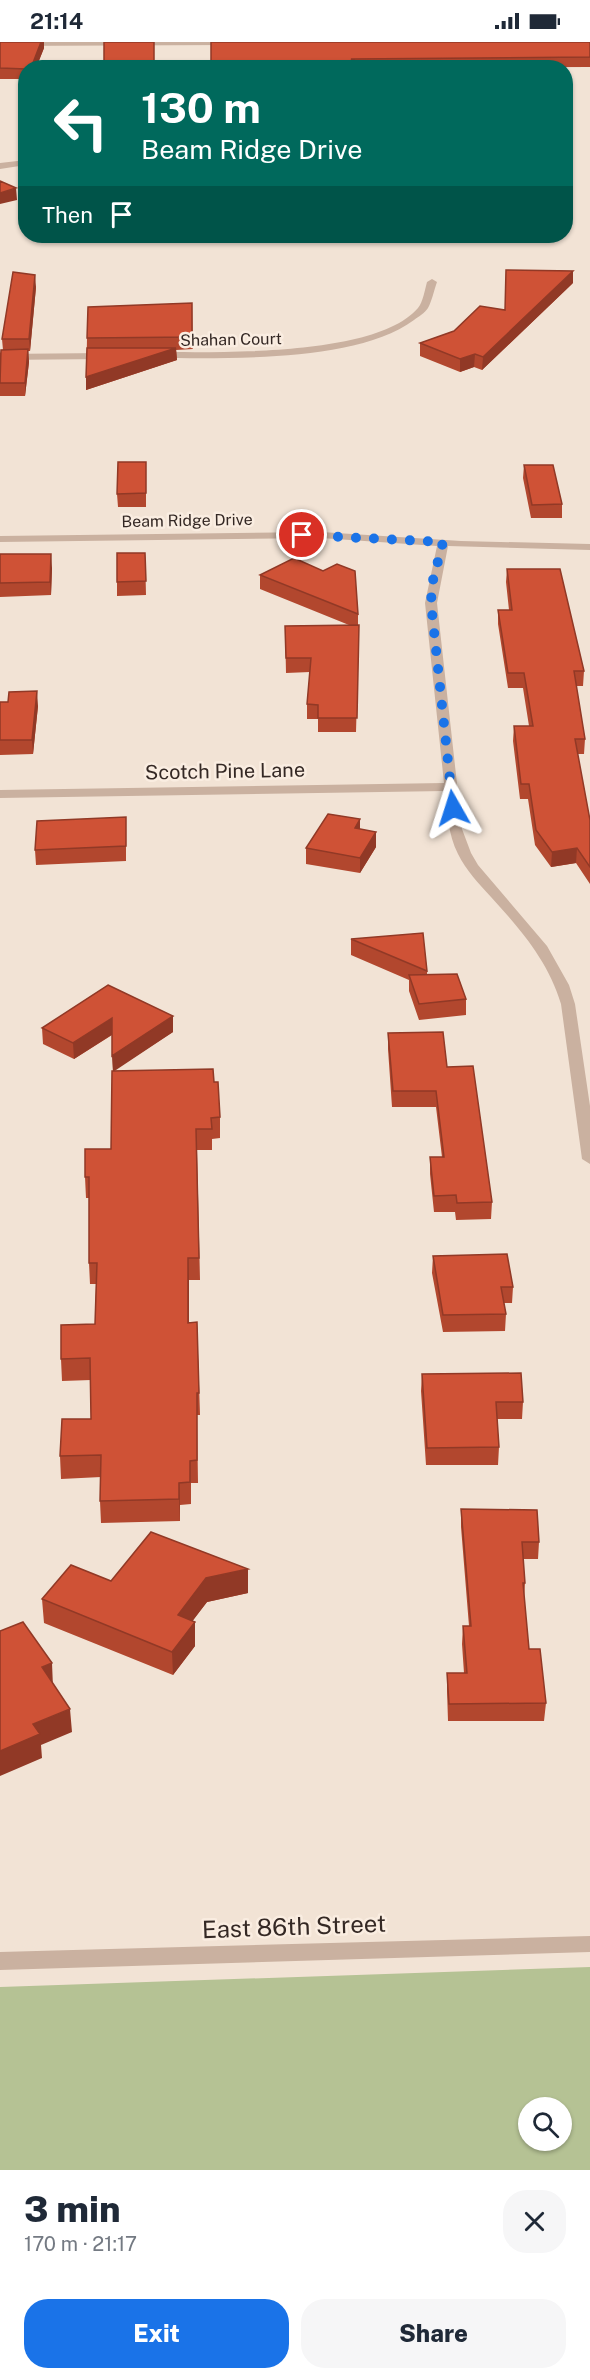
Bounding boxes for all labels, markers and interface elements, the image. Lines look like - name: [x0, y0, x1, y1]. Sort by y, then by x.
- text: 21:14: [30, 8, 83, 34]
- text: 130 m: [141, 83, 261, 132]
- icon: left: [42, 84, 120, 162]
- text: Beam Ridge Drive: [141, 133, 363, 165]
- icon: arrive: [105, 198, 138, 231]
- text: Then: [42, 202, 93, 228]
- street label: Shahan Court: [180, 329, 282, 350]
- pin: [276, 509, 327, 560]
- street label: Beam Ridge Drive: [121, 510, 253, 531]
- icon: arrive: [285, 518, 318, 551]
- street label: Scotch Pine Lane: [145, 758, 305, 784]
- position arrow: [421, 776, 485, 840]
- street label: East 86th Street: [201, 1909, 387, 1943]
- map controls: [518, 2097, 572, 2151]
- button: search: [518, 2097, 572, 2151]
- text: 3 min: [24, 2188, 121, 2230]
- button: close: [503, 2190, 566, 2253]
- text: 170 m · 21:17: [24, 2232, 137, 2256]
- button: Exit: [24, 2299, 289, 2368]
- button: Share: [301, 2299, 566, 2368]

